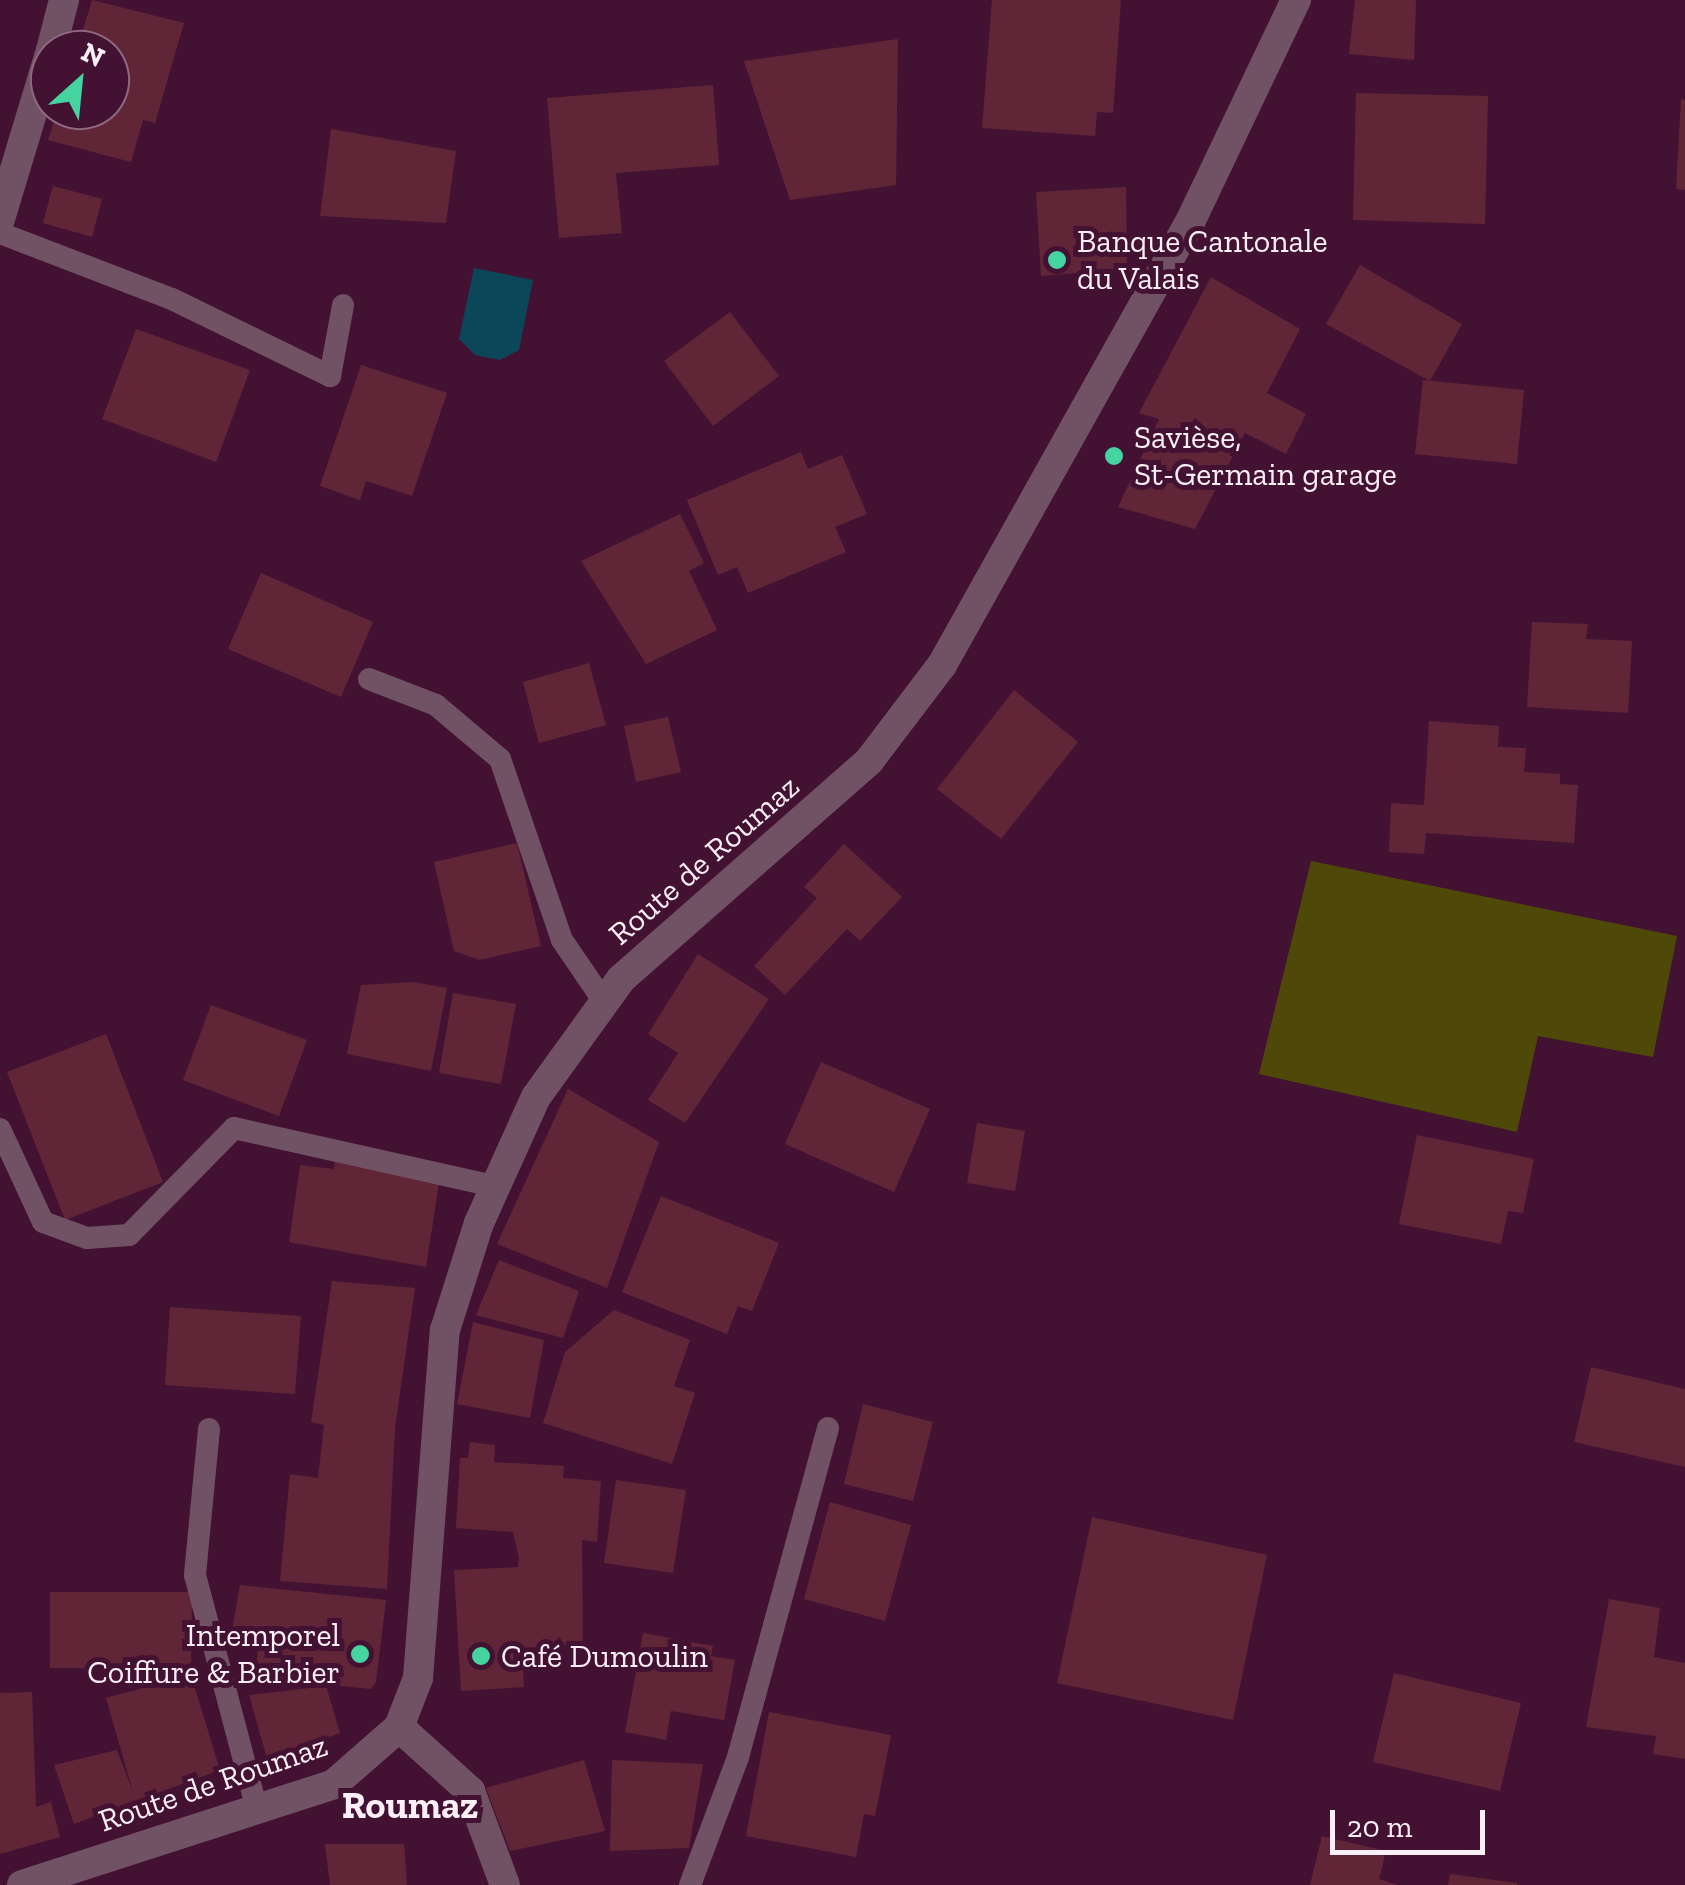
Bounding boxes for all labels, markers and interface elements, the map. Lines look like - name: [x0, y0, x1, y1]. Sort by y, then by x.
- north arrow: [30, 30, 130, 130]
- text: N: [76, 35, 110, 74]
- place label: Banque Cantonale du Valais: [1077, 223, 1328, 298]
- marker: Banque Cantonale du Valais: [1046, 249, 1068, 271]
- place label: Savièse, St-Germain garage: [1134, 419, 1397, 494]
- marker: Savièse, St-Germain garage: [1103, 445, 1125, 467]
- street label: Route de Roumaz: [601, 767, 807, 953]
- place label: Intemporel Coiffure & Barbier: [87, 1617, 340, 1692]
- place label: Café Dumoulin: [501, 1637, 708, 1675]
- marker: Intemporel Coiffure & Barbier: [349, 1643, 371, 1665]
- marker: Café Dumoulin: [470, 1645, 492, 1667]
- street label: Route de Roumaz: [94, 1726, 332, 1840]
- district label: Roumaz: [342, 1783, 478, 1829]
- scale bar: [1335, 1790, 1490, 1852]
- text: 20 m: [1347, 1809, 1412, 1845]

